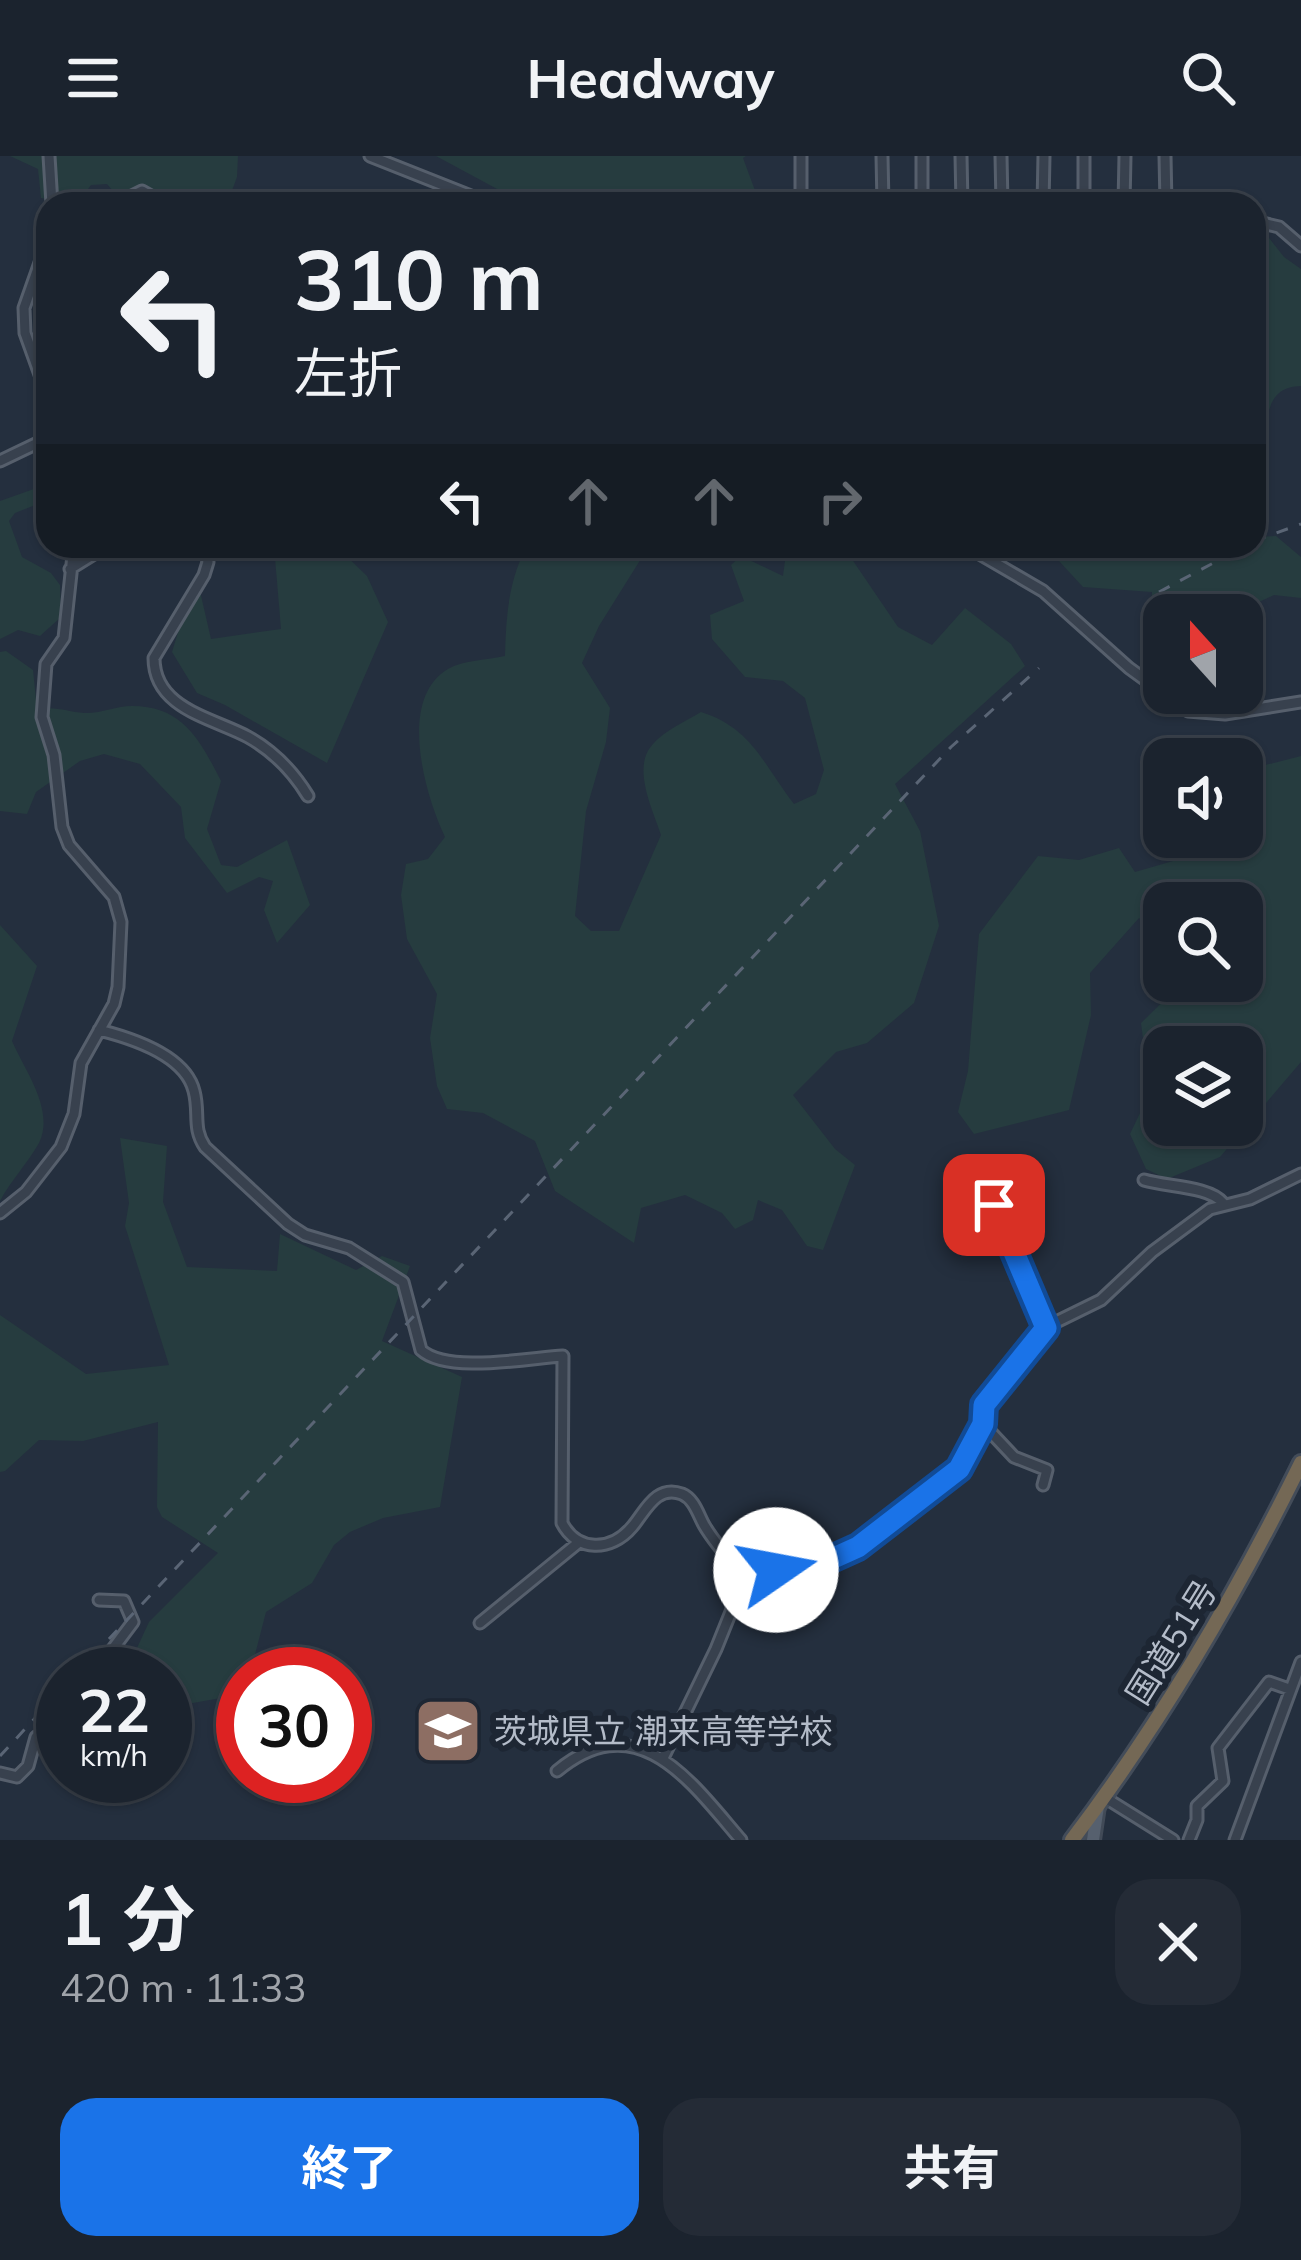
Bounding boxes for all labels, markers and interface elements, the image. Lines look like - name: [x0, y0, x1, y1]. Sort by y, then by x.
- text: Headway: [526, 44, 775, 112]
- icon: menu: [60, 45, 126, 111]
- icon: search: [1175, 45, 1241, 111]
- text: 310 m: [294, 226, 544, 331]
- icon: left: [96, 240, 252, 396]
- text: 左折: [294, 339, 402, 407]
- icon: left: [429, 468, 495, 534]
- icon: ahead: [555, 468, 621, 534]
- icon: ahead: [681, 468, 747, 534]
- icon: right: [807, 468, 873, 534]
- north arrow: [1143, 594, 1263, 714]
- map controls: [1143, 594, 1263, 1146]
- button: sound: [1143, 738, 1263, 858]
- button: search: [1143, 882, 1263, 1002]
- button: layers: [1143, 1026, 1263, 1146]
- pin: [943, 1154, 1045, 1256]
- icon: arrive: [961, 1172, 1027, 1238]
- position arrow: [713, 1507, 839, 1633]
- street label: 国道51号: [1116, 1572, 1225, 1711]
- speed limit sign: 30: [216, 1647, 372, 1803]
- text: 22: [78, 1672, 150, 1747]
- school or university icon: 茨城県立 潮来高等学校: [413, 1696, 483, 1766]
- place label: 茨城県立 潮来高等学校: [494, 1710, 833, 1751]
- text: km/h: [80, 1736, 148, 1774]
- text: 1 分: [60, 1873, 195, 1963]
- button: close: [1115, 1879, 1241, 2005]
- text: 420 m · 11:33: [60, 1963, 306, 2012]
- button: 終了: [60, 2098, 639, 2236]
- button: 共有: [663, 2098, 1241, 2236]

